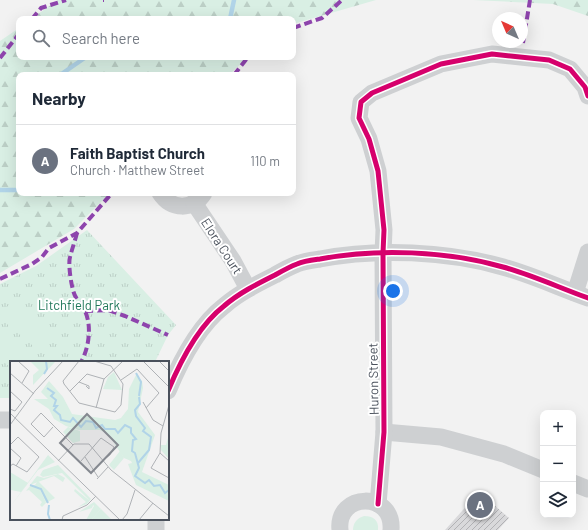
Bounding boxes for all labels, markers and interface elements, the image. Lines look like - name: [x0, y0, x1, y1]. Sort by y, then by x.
- north arrow: [492, 12, 528, 48]
- search box: [16, 16, 296, 60]
- icon: search: [30, 27, 52, 49]
- text: Search here: [62, 29, 140, 47]
- text: Nearby: [32, 88, 86, 108]
- text: Faith Baptist Church: [70, 144, 205, 162]
- text: A: [41, 153, 49, 169]
- text: 110 m: [250, 153, 280, 169]
- text: Church · Matthew Street: [70, 162, 205, 178]
- street label: Elora Court: [198, 215, 246, 277]
- your location: [383, 281, 403, 301]
- park label: Litchfield Park: [38, 297, 121, 313]
- street label: Huron Street: [364, 343, 382, 415]
- inset map: [10, 361, 169, 520]
- map controls: [540, 410, 576, 518]
- button: +: [540, 410, 576, 446]
- button: −: [540, 446, 576, 482]
- button: layers: [540, 482, 576, 518]
- pin: A: [467, 490, 493, 520]

